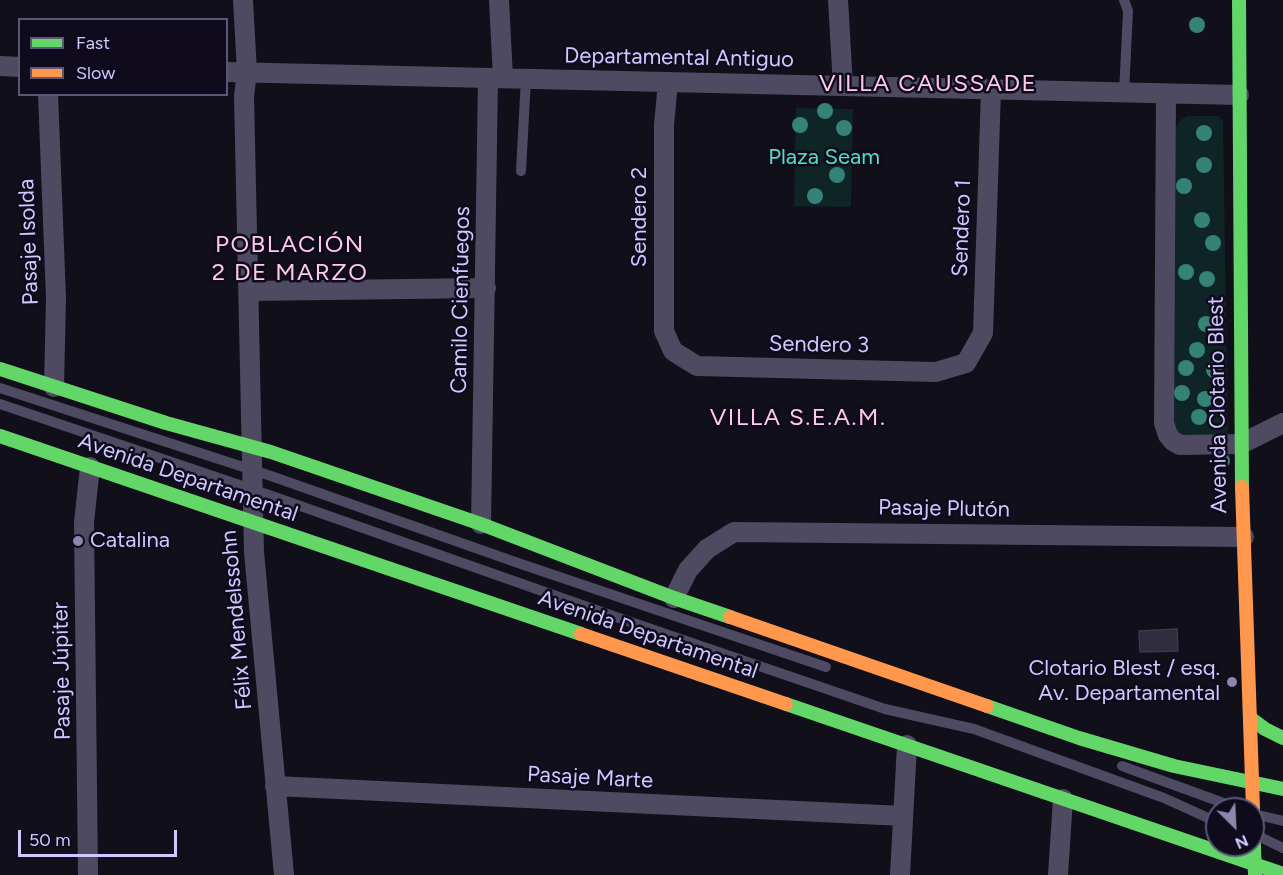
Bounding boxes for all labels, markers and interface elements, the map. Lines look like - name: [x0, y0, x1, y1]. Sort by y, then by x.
- legend: [18, 18, 228, 96]
- text: Fast: [76, 32, 110, 54]
- street label: Departamental Antiguo: [564, 43, 794, 73]
- text: Slow: [76, 62, 115, 84]
- district label: VILLA CAUSSADE: [819, 70, 1037, 98]
- park label: Plaza Seam: [768, 145, 880, 171]
- street label: Sendero 2: [627, 167, 653, 267]
- street label: Pasaje Isolda: [14, 178, 44, 306]
- street label: Sendero 1: [947, 179, 977, 277]
- street label: Camilo Cienfuegos: [446, 206, 476, 394]
- district label: POBLACIÓN 2 DE MARZO: [212, 231, 368, 287]
- street label: Avenida Clotario Blest: [1203, 296, 1233, 514]
- street label: Sendero 3: [769, 331, 869, 359]
- district label: VILLA S.E.A.M.: [710, 404, 886, 432]
- street label: Avenida Departamental: [75, 428, 301, 528]
- street label: Pasaje Plutón: [878, 495, 1010, 523]
- place label: Catalina: [90, 528, 170, 554]
- street label: Félix Mendelssohn: [216, 529, 258, 711]
- marker: Catalina: [71, 534, 85, 548]
- street label: Avenida Departamental: [535, 585, 761, 685]
- street label: Pasaje Júpiter: [48, 602, 76, 740]
- place label: Clotario Blest / esq. Av. Departamental: [1028, 656, 1220, 708]
- marker: Clotario Blest / esq. Av. Departamental: [1225, 675, 1239, 689]
- street label: Pasaje Marte: [526, 762, 654, 794]
- north arrow: [1205, 797, 1265, 857]
- scale bar: [21, 818, 180, 856]
- text: 50 m: [29, 829, 71, 851]
- text: N: [1232, 831, 1251, 853]

